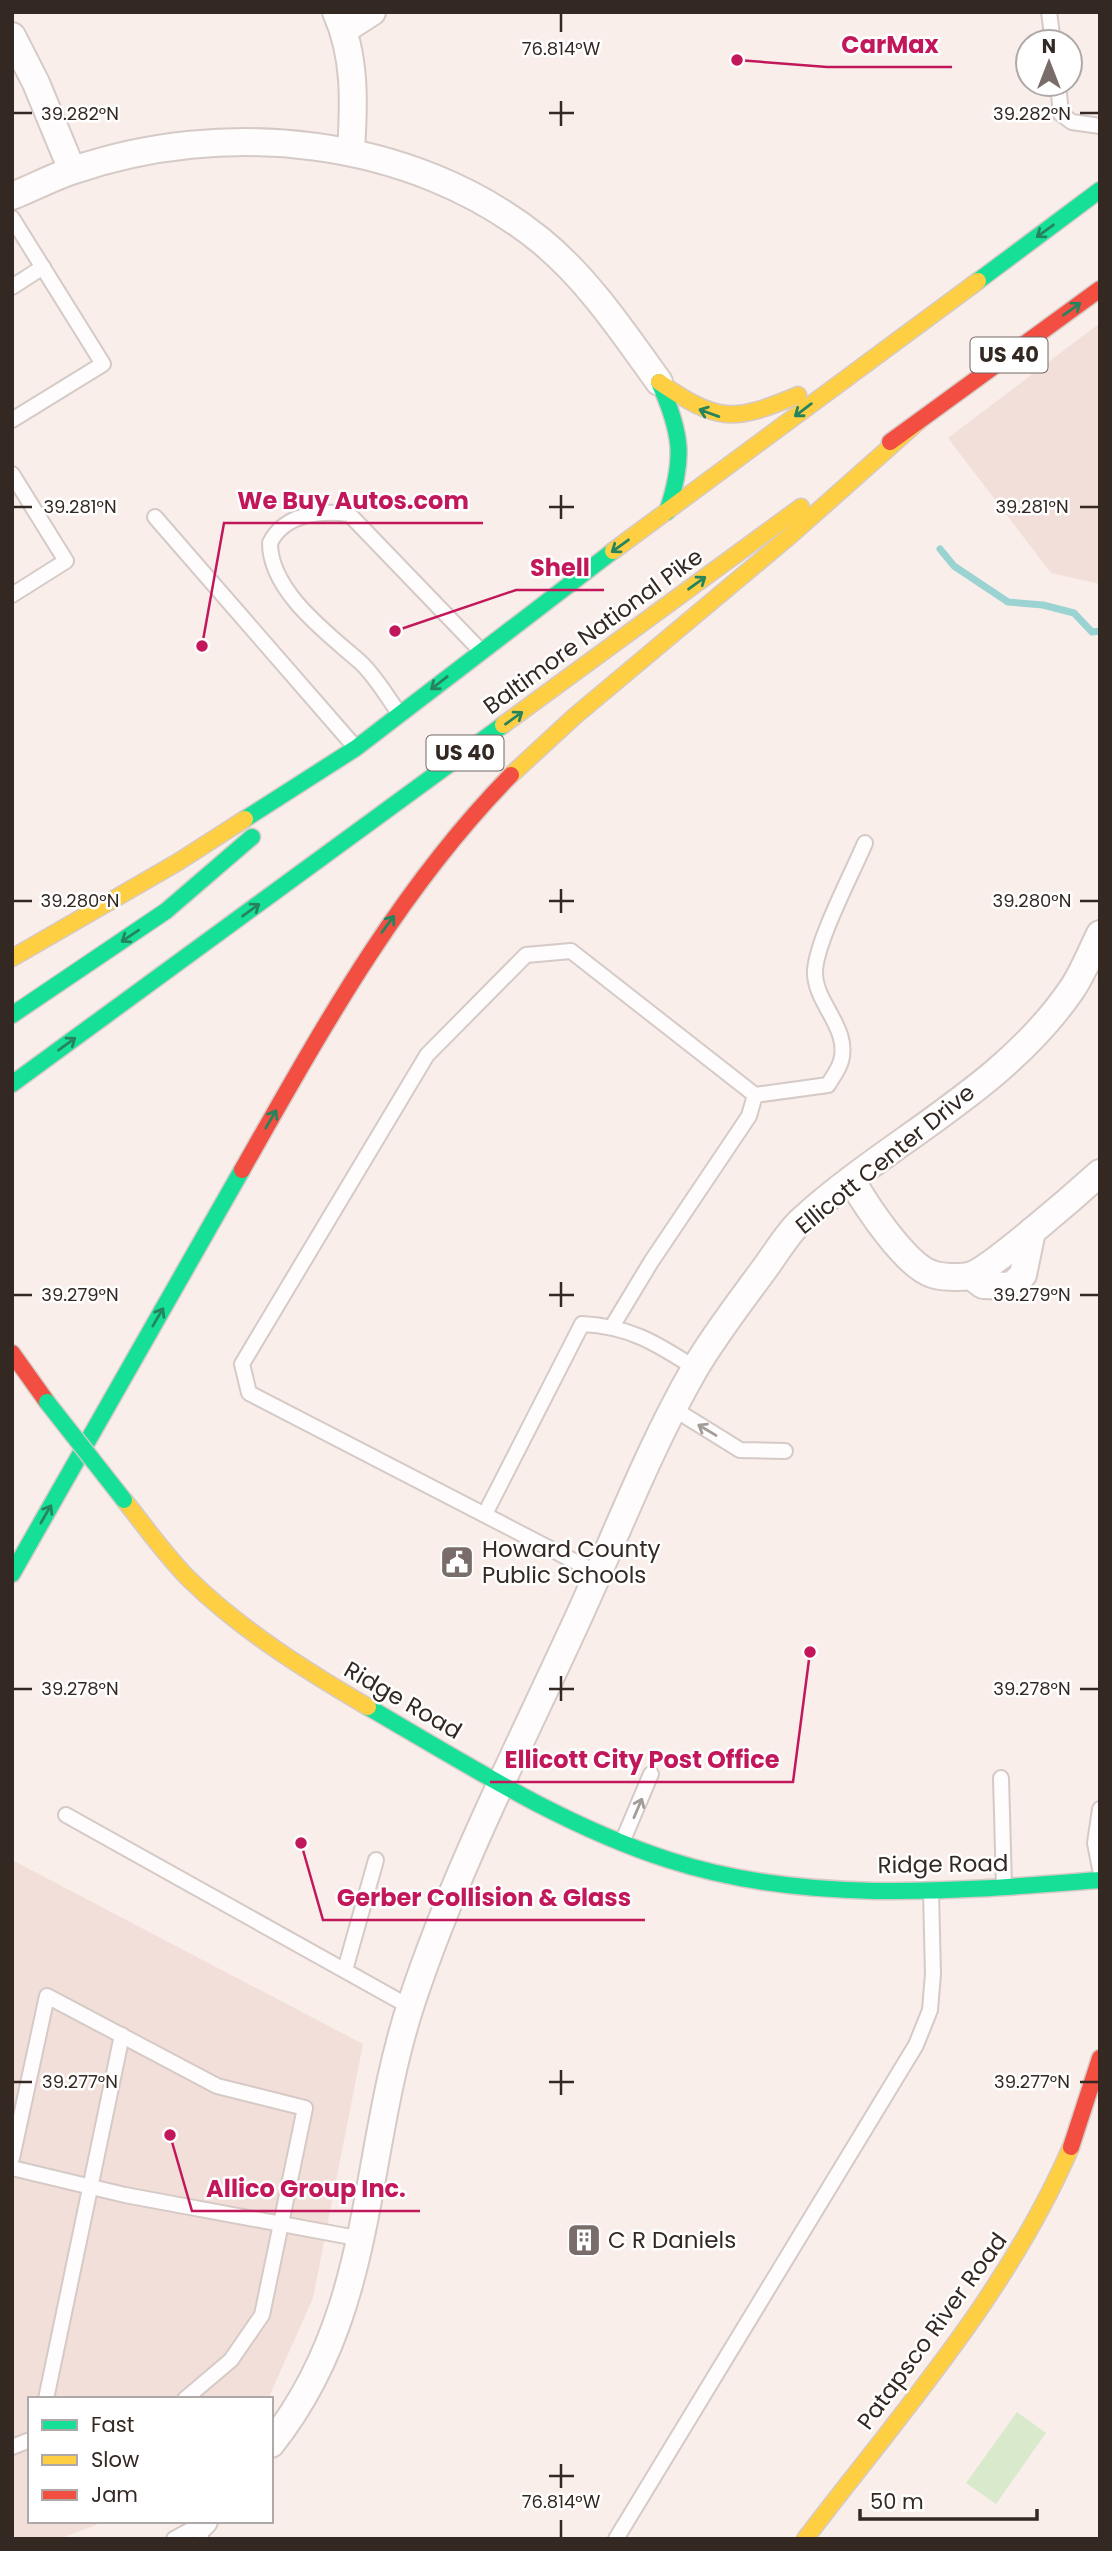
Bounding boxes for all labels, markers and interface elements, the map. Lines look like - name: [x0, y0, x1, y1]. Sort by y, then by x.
- callout: CarMax: [827, 22, 952, 67]
- text: CarMax: [841, 28, 940, 61]
- north arrow: [1014, 28, 1084, 98]
- text: N: [1042, 33, 1056, 60]
- text: 76.814°W: [522, 36, 601, 61]
- text: 39.282°N: [41, 101, 119, 126]
- text: 39.282°N: [993, 101, 1071, 126]
- one-way arrow: [1036, 224, 1055, 238]
- one-way arrow: [1062, 302, 1081, 317]
- road number: US 40: [970, 338, 1048, 372]
- one-way arrow: [794, 402, 812, 417]
- one-way arrow: [699, 405, 720, 418]
- callout: We Buy Autos.com: [224, 478, 483, 523]
- text: We Buy Autos.com: [237, 484, 469, 517]
- text: 39.281°N: [43, 494, 117, 519]
- text: 39.281°N: [995, 494, 1069, 519]
- one-way arrow: [611, 538, 630, 553]
- street label: Baltimore National Pike: [477, 540, 709, 722]
- callout: Shell: [516, 545, 604, 590]
- text: Shell: [530, 551, 590, 584]
- one-way arrow: [687, 576, 706, 590]
- one-way arrow: [430, 676, 449, 691]
- one-way arrow: [504, 710, 522, 725]
- road number: US 40: [426, 736, 504, 770]
- text: 39.280°N: [41, 888, 119, 913]
- text: 39.280°N: [993, 888, 1071, 913]
- one-way arrow: [241, 903, 260, 917]
- one-way arrow: [381, 915, 396, 934]
- one-way arrow: [121, 928, 140, 943]
- one-way arrow: [57, 1037, 76, 1051]
- street label: Ellicott Center Drive: [789, 1077, 981, 1241]
- one-way arrow: [264, 1109, 278, 1129]
- text: 39.279°N: [41, 1282, 119, 1307]
- text: 39.279°N: [993, 1282, 1071, 1307]
- one-way arrow: [151, 1307, 165, 1327]
- one-way arrow: [697, 1422, 717, 1436]
- one-way arrow: [39, 1505, 53, 1525]
- place label: Howard County Public Schools: [482, 1533, 661, 1591]
- public building icon: Howard County Public Schools: [438, 1543, 476, 1581]
- street label: Ridge Road: [338, 1653, 468, 1747]
- text: 39.278°N: [41, 1676, 119, 1701]
- text: 39.278°N: [993, 1676, 1071, 1701]
- callout: Ellicott City Post Office: [490, 1737, 793, 1782]
- text: Ellicott City Post Office: [505, 1743, 780, 1776]
- one-way arrow: [632, 1798, 645, 1819]
- street label: Ridge Road: [877, 1847, 1009, 1881]
- callout: Gerber Collision & Glass: [323, 1875, 645, 1920]
- text: Gerber Collision & Glass: [337, 1881, 631, 1914]
- text: 39.277°N: [42, 2069, 118, 2094]
- text: 39.277°N: [994, 2069, 1070, 2094]
- callout: Allico Group Inc.: [192, 2166, 420, 2211]
- text: Allico Group Inc.: [206, 2172, 406, 2205]
- building icon: C R Daniels: [565, 2221, 603, 2259]
- place label: C R Daniels: [608, 2224, 736, 2256]
- street label: Patapsco River Road: [850, 2226, 1014, 2436]
- legend: [28, 2397, 273, 2523]
- text: Fast: [91, 2410, 134, 2439]
- text: Slow: [91, 2445, 139, 2474]
- scale bar: [860, 2478, 1037, 2522]
- text: Jam: [91, 2480, 138, 2509]
- text: 50 m: [870, 2487, 924, 2516]
- text: 76.814°W: [522, 2489, 601, 2514]

